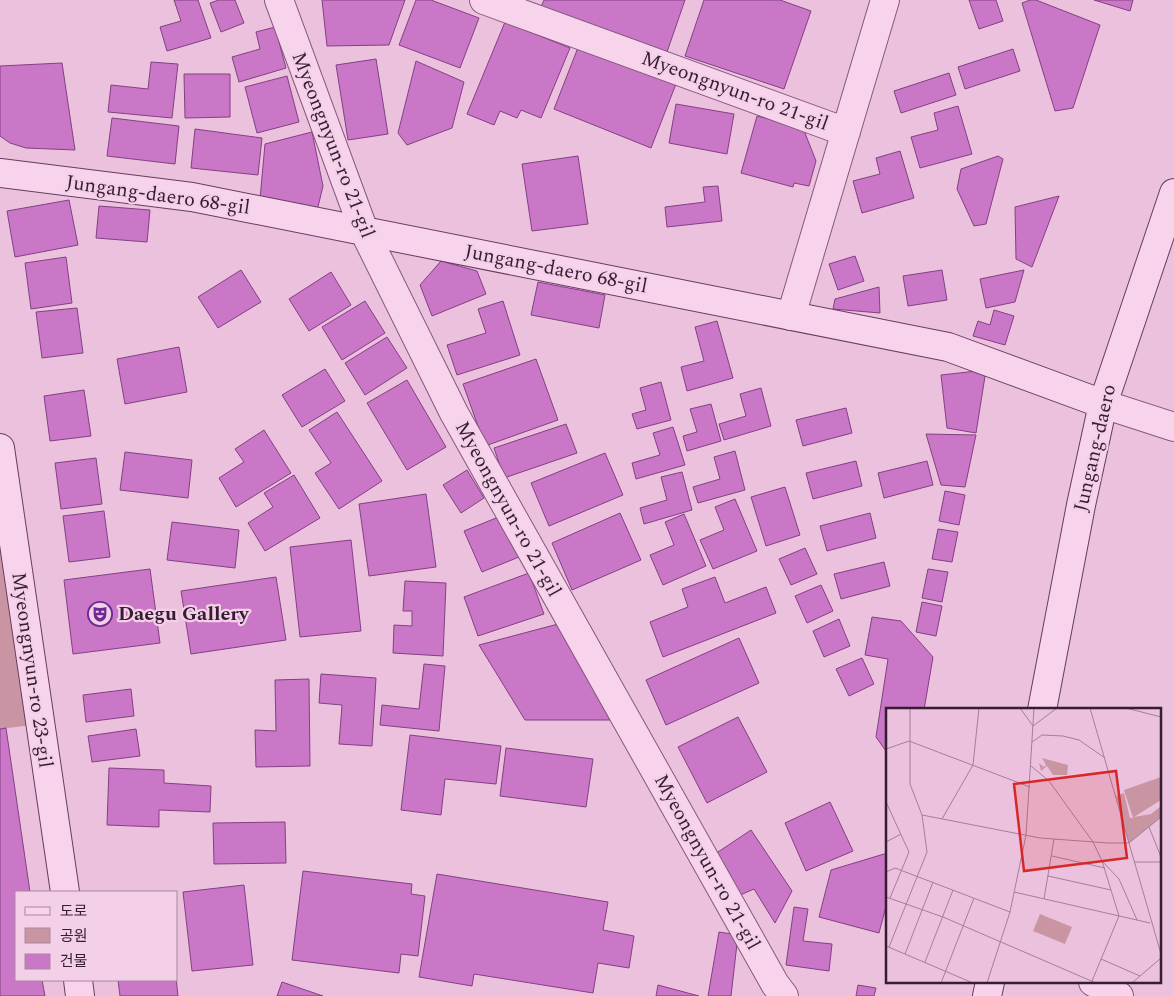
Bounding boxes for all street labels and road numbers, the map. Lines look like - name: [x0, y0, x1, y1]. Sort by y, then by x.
- street label: Myeongnyun-ro 21-gil: [637, 43, 833, 139]
- street label: Myeongnyun-ro 21-gil: [284, 48, 382, 242]
- street label: Jungang-daero 68-gil: [64, 167, 252, 223]
- street label: Jungang-daero 68-gil: [462, 237, 650, 301]
- street label: Jungang-daero: [1066, 381, 1124, 515]
- street label: Myeongnyun-ro 21-gil: [447, 415, 569, 603]
- street label: Myeongnyun-ro 23-gil: [3, 570, 61, 770]
- street label: Myeongnyun-ro 21-gil: [646, 768, 768, 956]

